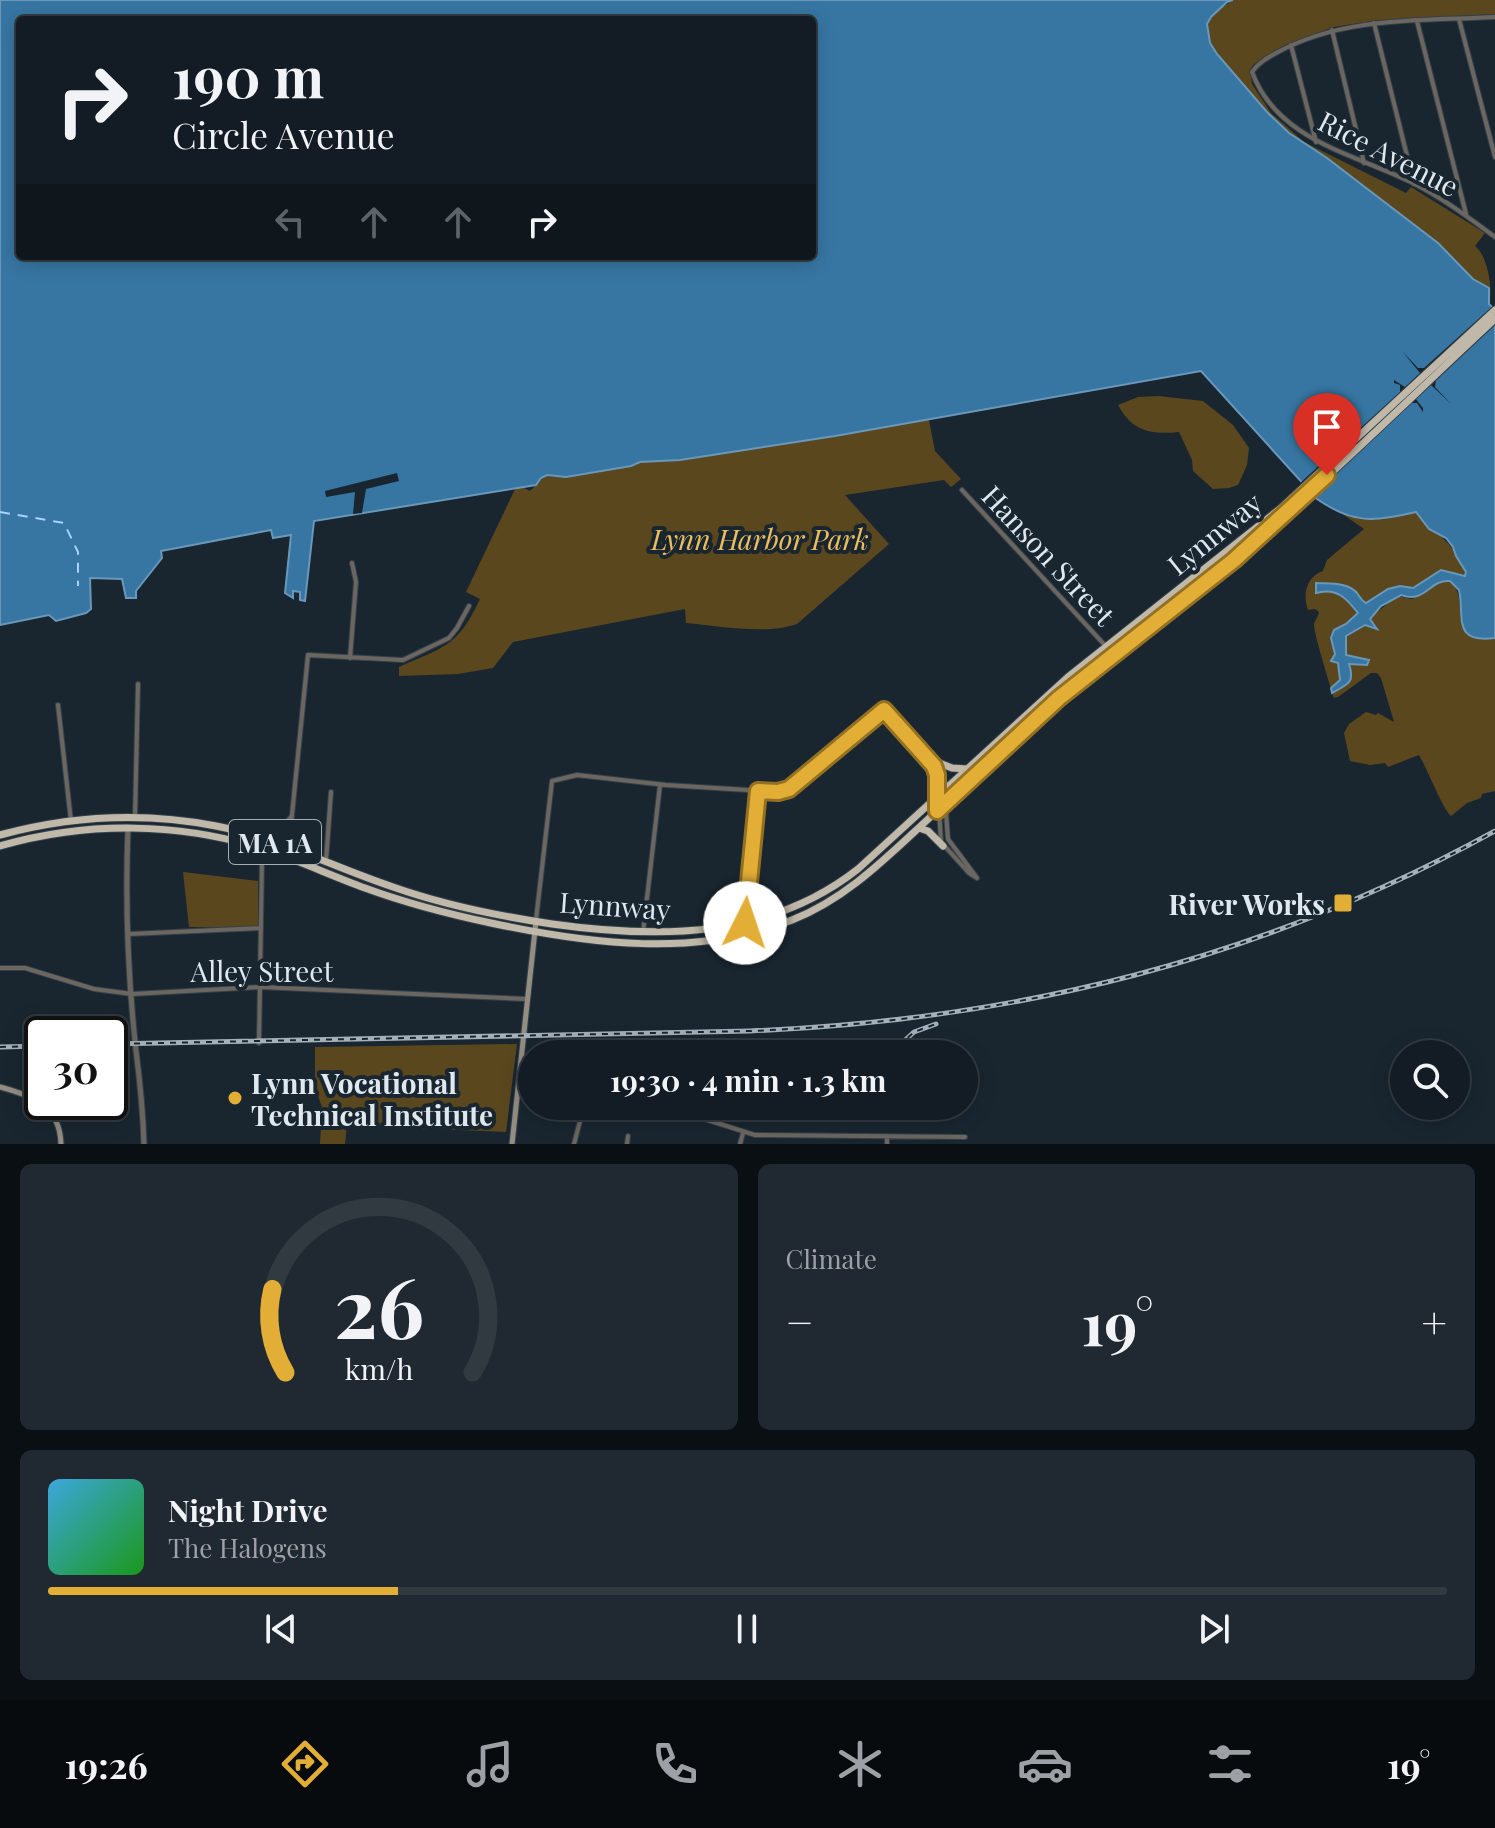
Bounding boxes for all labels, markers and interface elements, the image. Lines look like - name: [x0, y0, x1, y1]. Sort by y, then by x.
- text: 190 m: [172, 38, 324, 113]
- icon: right: [40, 48, 144, 152]
- street label: Rice Avenue: [1313, 102, 1465, 204]
- text: Circle Avenue: [172, 110, 395, 158]
- icon: left: [268, 200, 312, 244]
- icon: ahead: [352, 200, 396, 244]
- icon: ahead: [436, 200, 480, 244]
- icon: right: [520, 200, 564, 244]
- pin: [1293, 393, 1361, 475]
- icon: arrive: [1305, 405, 1349, 449]
- street label: Hanson Street: [975, 477, 1124, 634]
- street label: Lynnway: [1159, 484, 1269, 582]
- park label: Lynn Harbor Park: [650, 520, 869, 557]
- road number: MA 1A: [229, 820, 321, 864]
- position arrow: [703, 881, 787, 965]
- street label: Lynnway: [558, 883, 672, 927]
- place label: River Works: [1169, 885, 1325, 922]
- marker: River Works: [1332, 892, 1354, 914]
- street label: Alley Street: [190, 952, 334, 989]
- speed limit sign: 30: [24, 1016, 128, 1120]
- map controls: [1390, 1040, 1470, 1120]
- button: search: [1390, 1040, 1470, 1120]
- text: 19:30 · 4 min · 1.3 km: [610, 1060, 886, 1100]
- place label: Lynn Vocational Technical Institute: [251, 1064, 493, 1133]
- marker: Lynn Vocational Technical Institute: [226, 1089, 244, 1107]
- text: Climate: [786, 1241, 877, 1276]
- text: 26: [334, 1249, 424, 1360]
- text: 19°: [1081, 1281, 1154, 1361]
- text: −: [786, 1291, 814, 1350]
- text: +: [1421, 1291, 1447, 1350]
- text: km/h: [344, 1349, 413, 1387]
- text: Night Drive: [168, 1490, 328, 1530]
- text: The Halogens: [168, 1530, 327, 1565]
- icon: previous: [259, 1607, 303, 1651]
- icon: pause: [725, 1607, 769, 1651]
- icon: next: [1192, 1607, 1236, 1651]
- icon: directions: [277, 1736, 333, 1792]
- icon: music: [462, 1736, 518, 1792]
- icon: phone: [647, 1736, 703, 1792]
- icon: climate: [832, 1736, 888, 1792]
- icon: car: [1017, 1736, 1073, 1792]
- icon: filters: [1202, 1736, 1258, 1792]
- text: 19:26: [65, 1740, 148, 1788]
- text: 19°: [1387, 1740, 1430, 1788]

